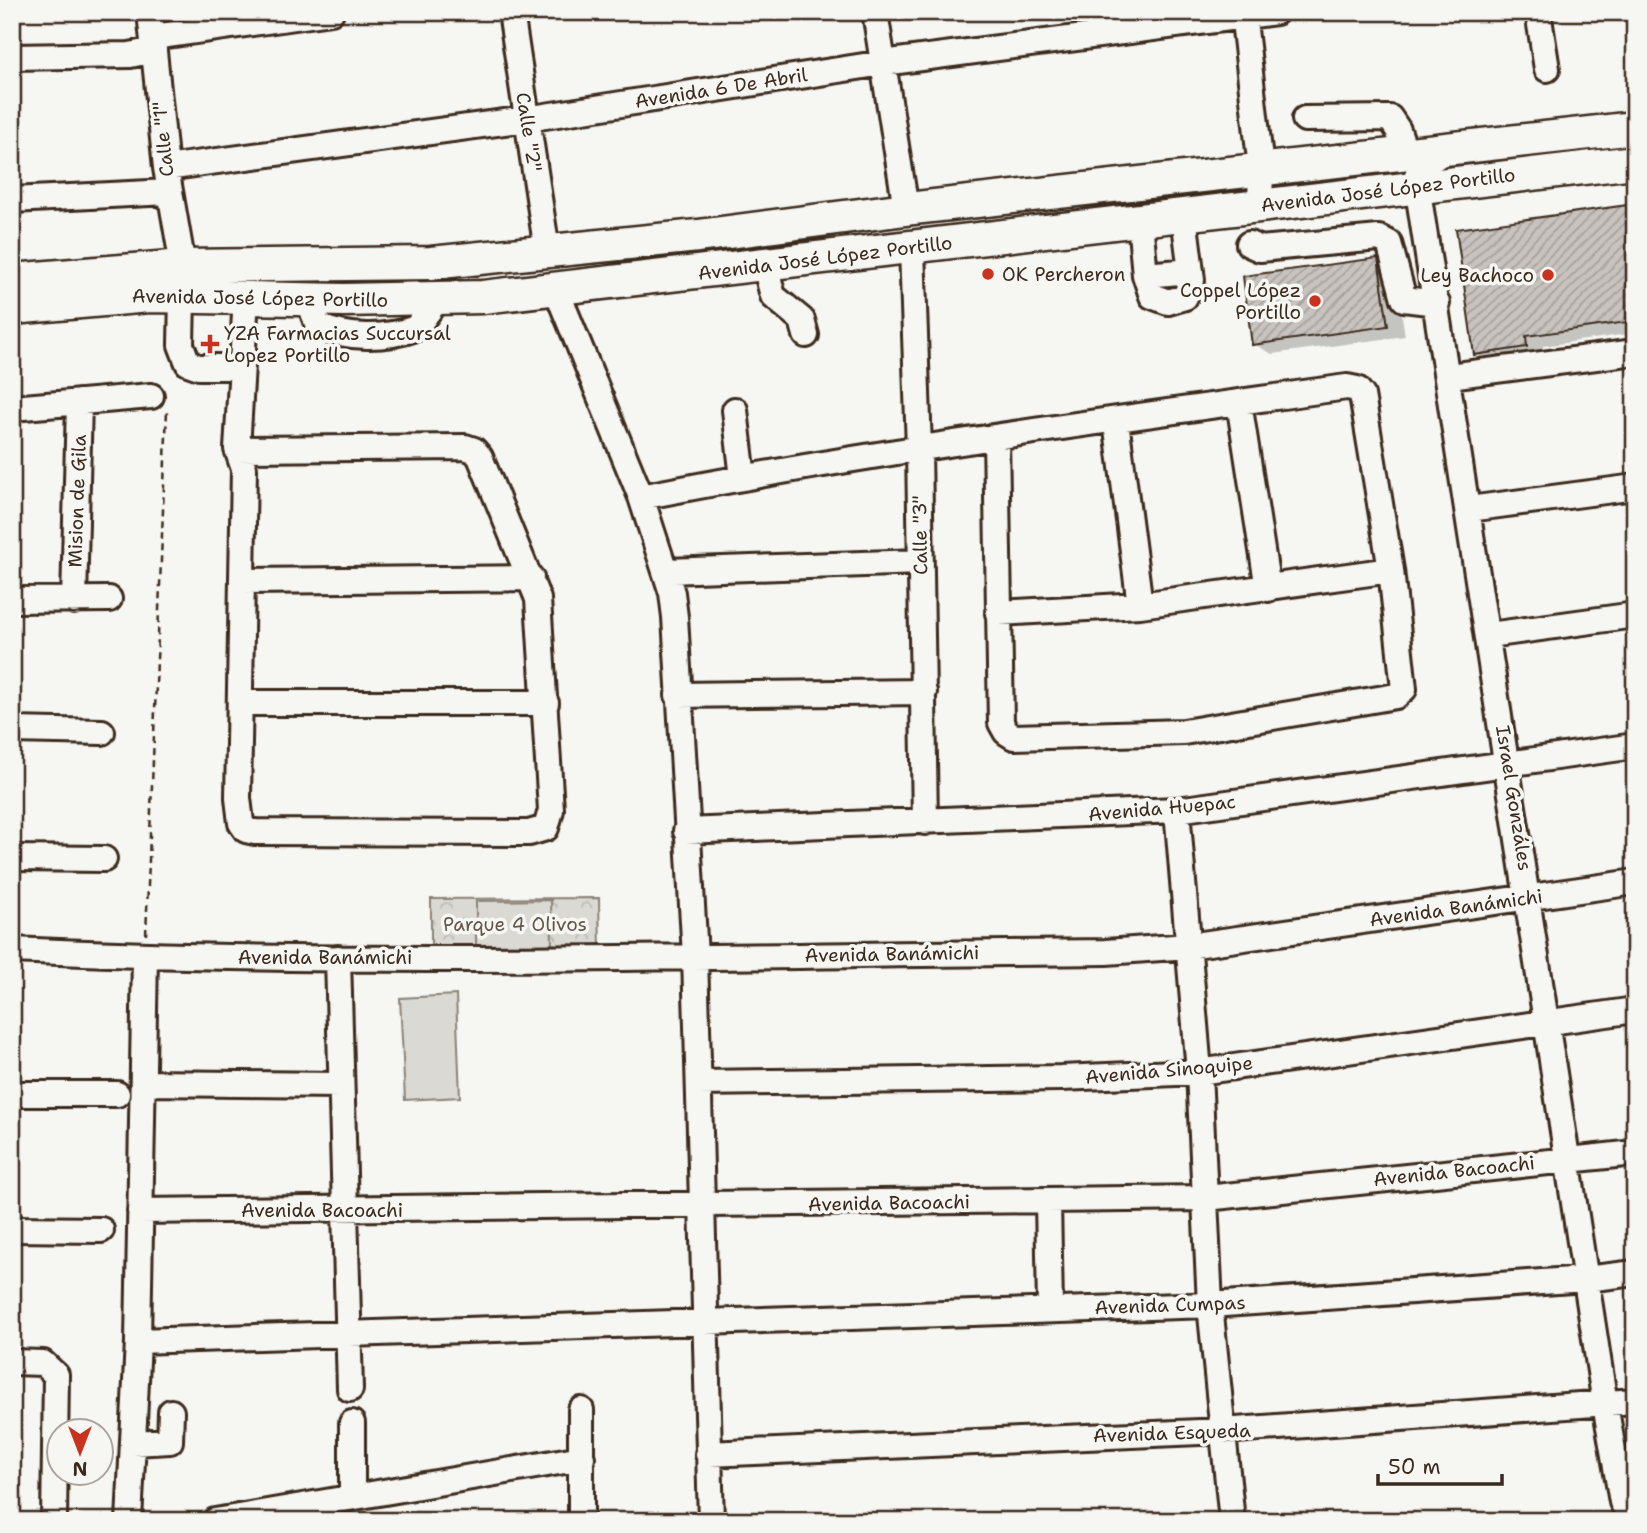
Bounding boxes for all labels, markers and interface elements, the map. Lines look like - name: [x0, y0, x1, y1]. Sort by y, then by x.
- street label: Avenida 6 De Abril: [633, 62, 809, 114]
- street label: Calle "2": [510, 90, 548, 174]
- street label: Calle "1": [147, 100, 179, 178]
- street label: Avenida José López Portillo: [1259, 162, 1517, 218]
- street label: Avenida José López Portillo: [696, 230, 954, 286]
- place label: OK Percheron: [1002, 262, 1125, 287]
- place label: Ley Bachoco: [1420, 263, 1534, 288]
- marker: OK Percheron: [980, 266, 996, 282]
- marker: Ley Bachoco: [1540, 267, 1556, 283]
- place label: Coppel López Portillo: [1180, 278, 1301, 325]
- street label: Avenida José López Portillo: [132, 283, 388, 313]
- marker: Coppel López Portillo: [1307, 293, 1323, 309]
- place label: YZA Farmacias Succursal Lopez Portillo: [224, 321, 451, 368]
- marker: YZA Farmacias Succursal Lopez Portillo: [202, 336, 218, 352]
- street label: Mision de Gila: [62, 434, 92, 568]
- street label: Calle "3": [907, 495, 933, 575]
- street label: Israel Gonzáles: [1490, 724, 1538, 872]
- street label: Avenida Huepac: [1087, 789, 1237, 827]
- street label: Avenida Banámichi: [1368, 883, 1544, 933]
- park label: Parque 4 Olivos: [443, 912, 587, 937]
- street label: Avenida Banámichi: [804, 940, 980, 968]
- street label: Avenida Banámichi: [238, 945, 412, 970]
- street label: Avenida Sinoquipe: [1084, 1050, 1254, 1090]
- street label: Avenida Bacoachi: [1372, 1150, 1536, 1192]
- street label: Avenida Bacoachi: [808, 1189, 970, 1217]
- street label: Avenida Bacoachi: [241, 1198, 403, 1223]
- street label: Avenida Cumpas: [1094, 1290, 1246, 1320]
- north arrow: [46, 1418, 116, 1488]
- street label: Avenida Esqueda: [1093, 1418, 1252, 1448]
- scale bar: [1378, 1442, 1502, 1486]
- text: 50 m: [1388, 1453, 1441, 1481]
- text: N: [72, 1456, 88, 1481]

